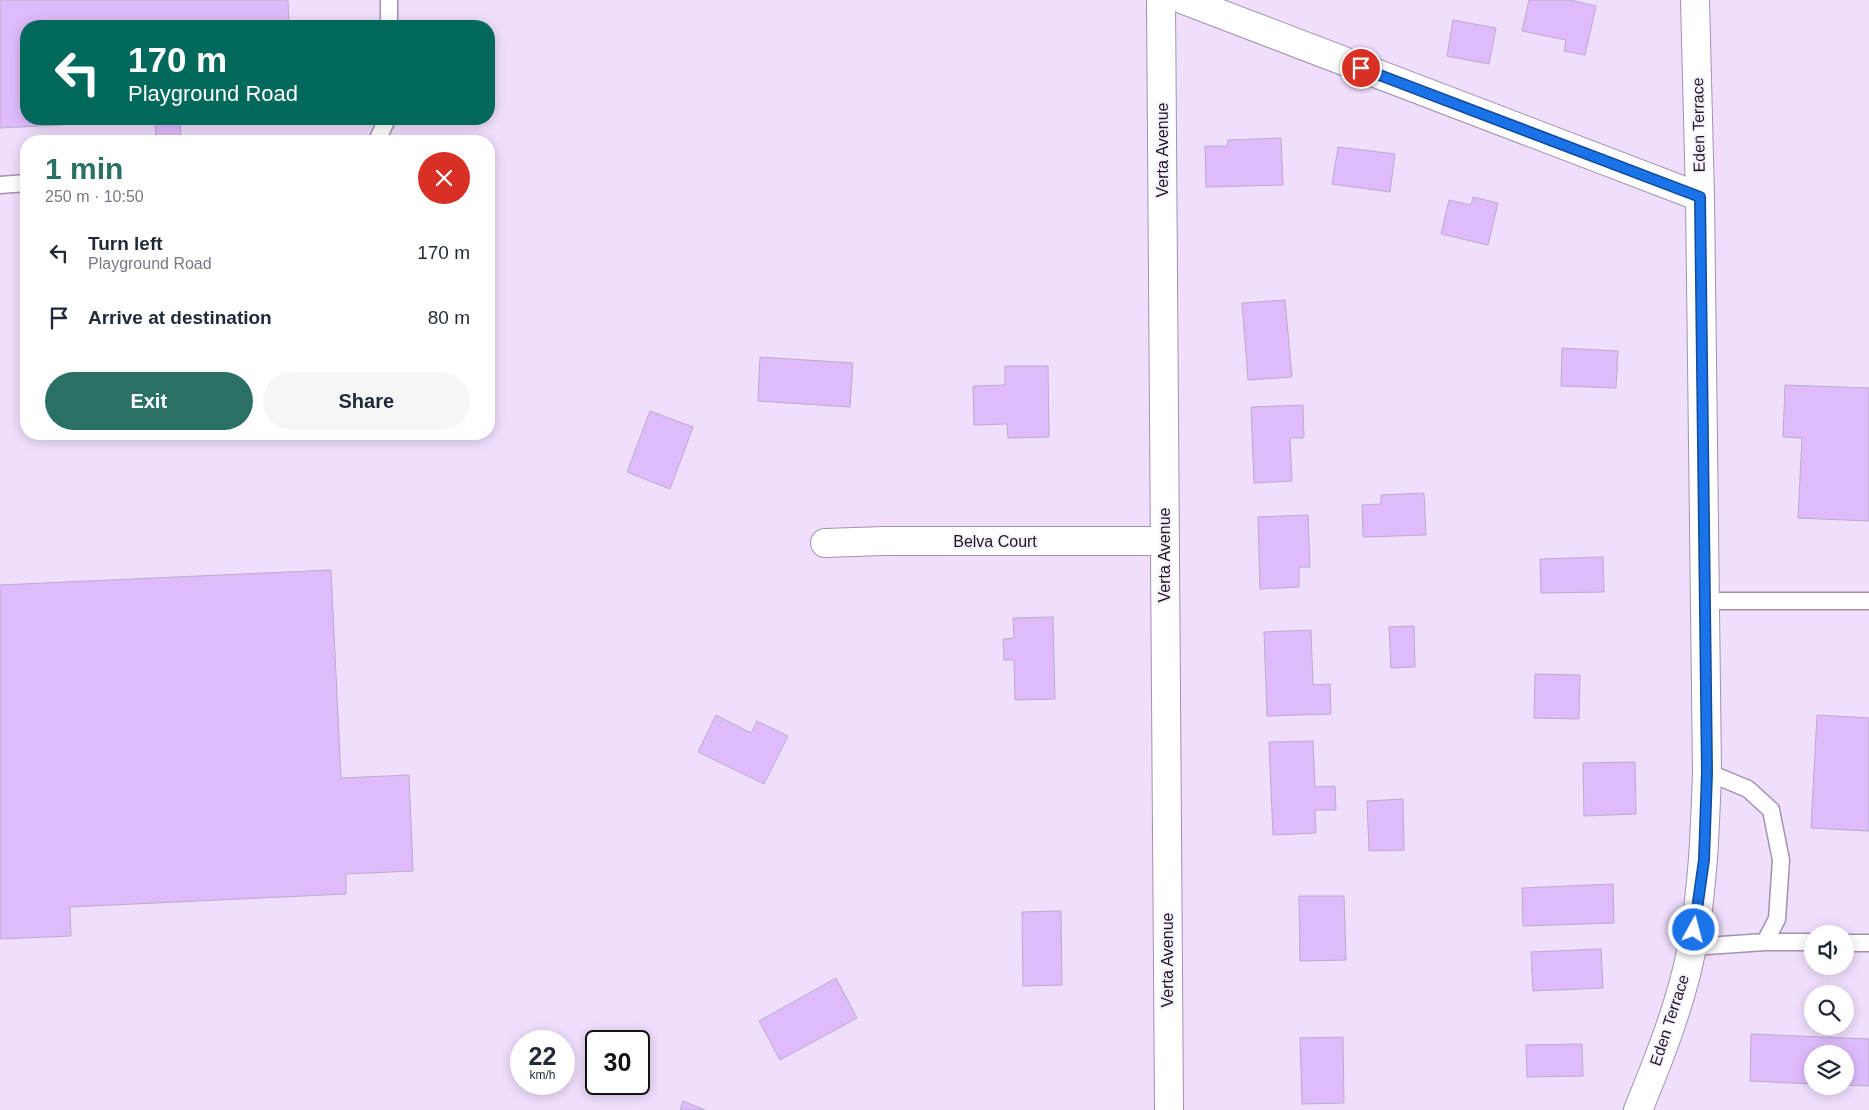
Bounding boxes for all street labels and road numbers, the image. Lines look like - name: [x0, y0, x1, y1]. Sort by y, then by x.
- street label: Eden Terrace: [1689, 77, 1708, 173]
- street label: Verta Avenue: [1154, 102, 1171, 197]
- street label: Verta Avenue: [1156, 507, 1173, 602]
- street label: Belva Court: [953, 533, 1037, 550]
- street label: Verta Avenue: [1159, 912, 1176, 1007]
- street label: Eden Terrace: [1647, 972, 1692, 1068]

